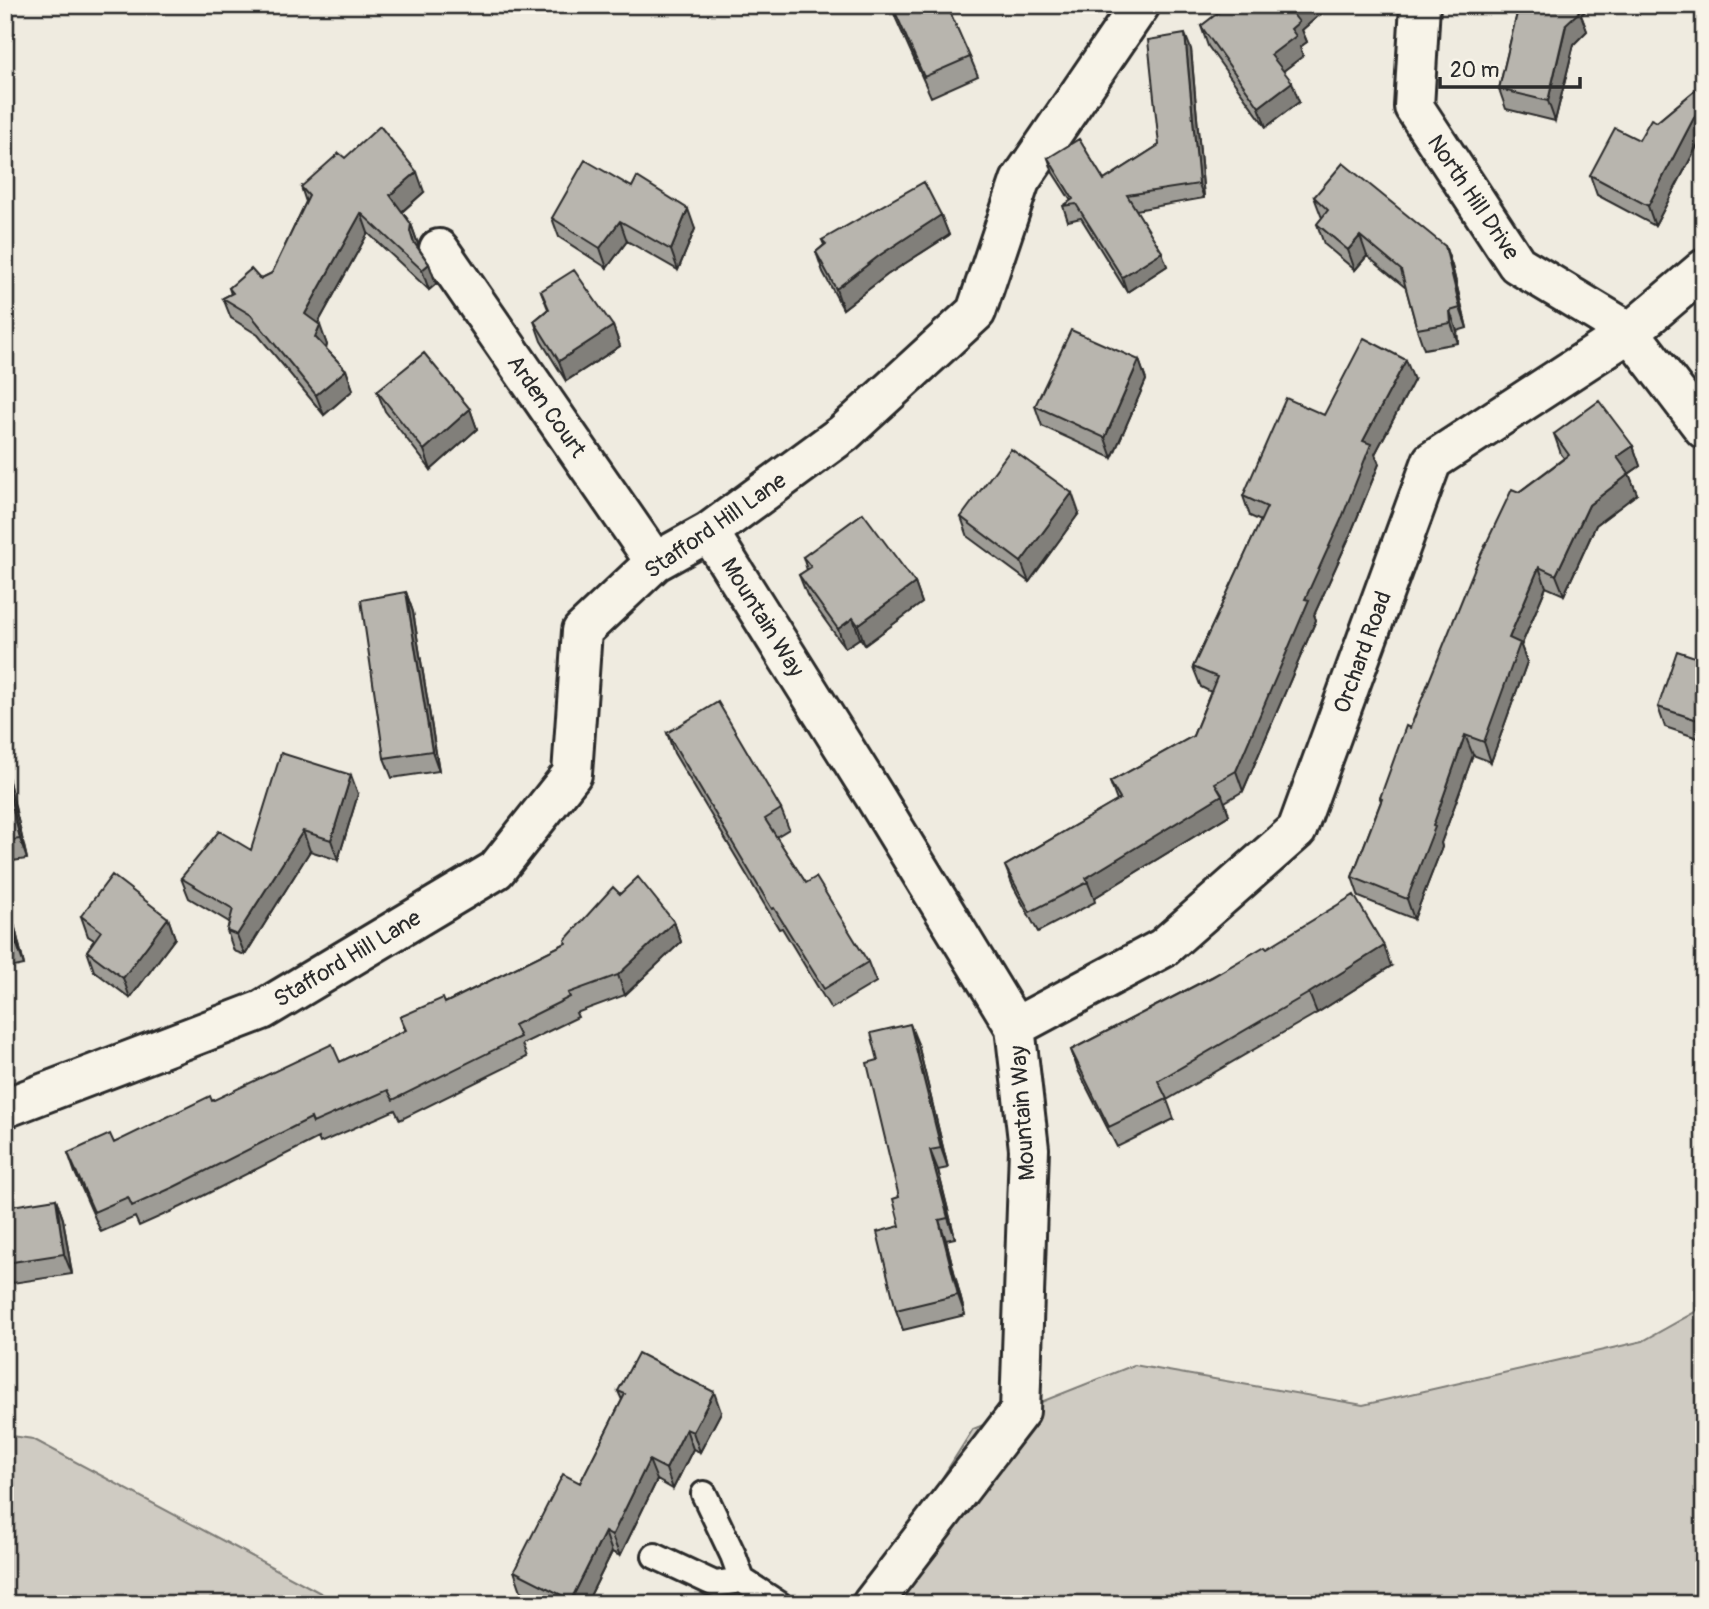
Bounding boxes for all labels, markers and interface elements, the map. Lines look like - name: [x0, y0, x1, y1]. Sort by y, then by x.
- scale bar: [1440, 46, 1580, 90]
- text: 20 m: [1450, 57, 1499, 84]
- street label: North Hill Drive: [1421, 129, 1526, 266]
- street label: Arden Court: [501, 349, 593, 464]
- street label: Stafford Hill Lane: [639, 465, 792, 585]
- street label: Mountain Way: [714, 552, 811, 682]
- street label: Orchard Road: [1327, 587, 1398, 717]
- street label: Stafford Hill Lane: [268, 903, 427, 1014]
- street label: Mountain Way: [1003, 1044, 1042, 1181]

